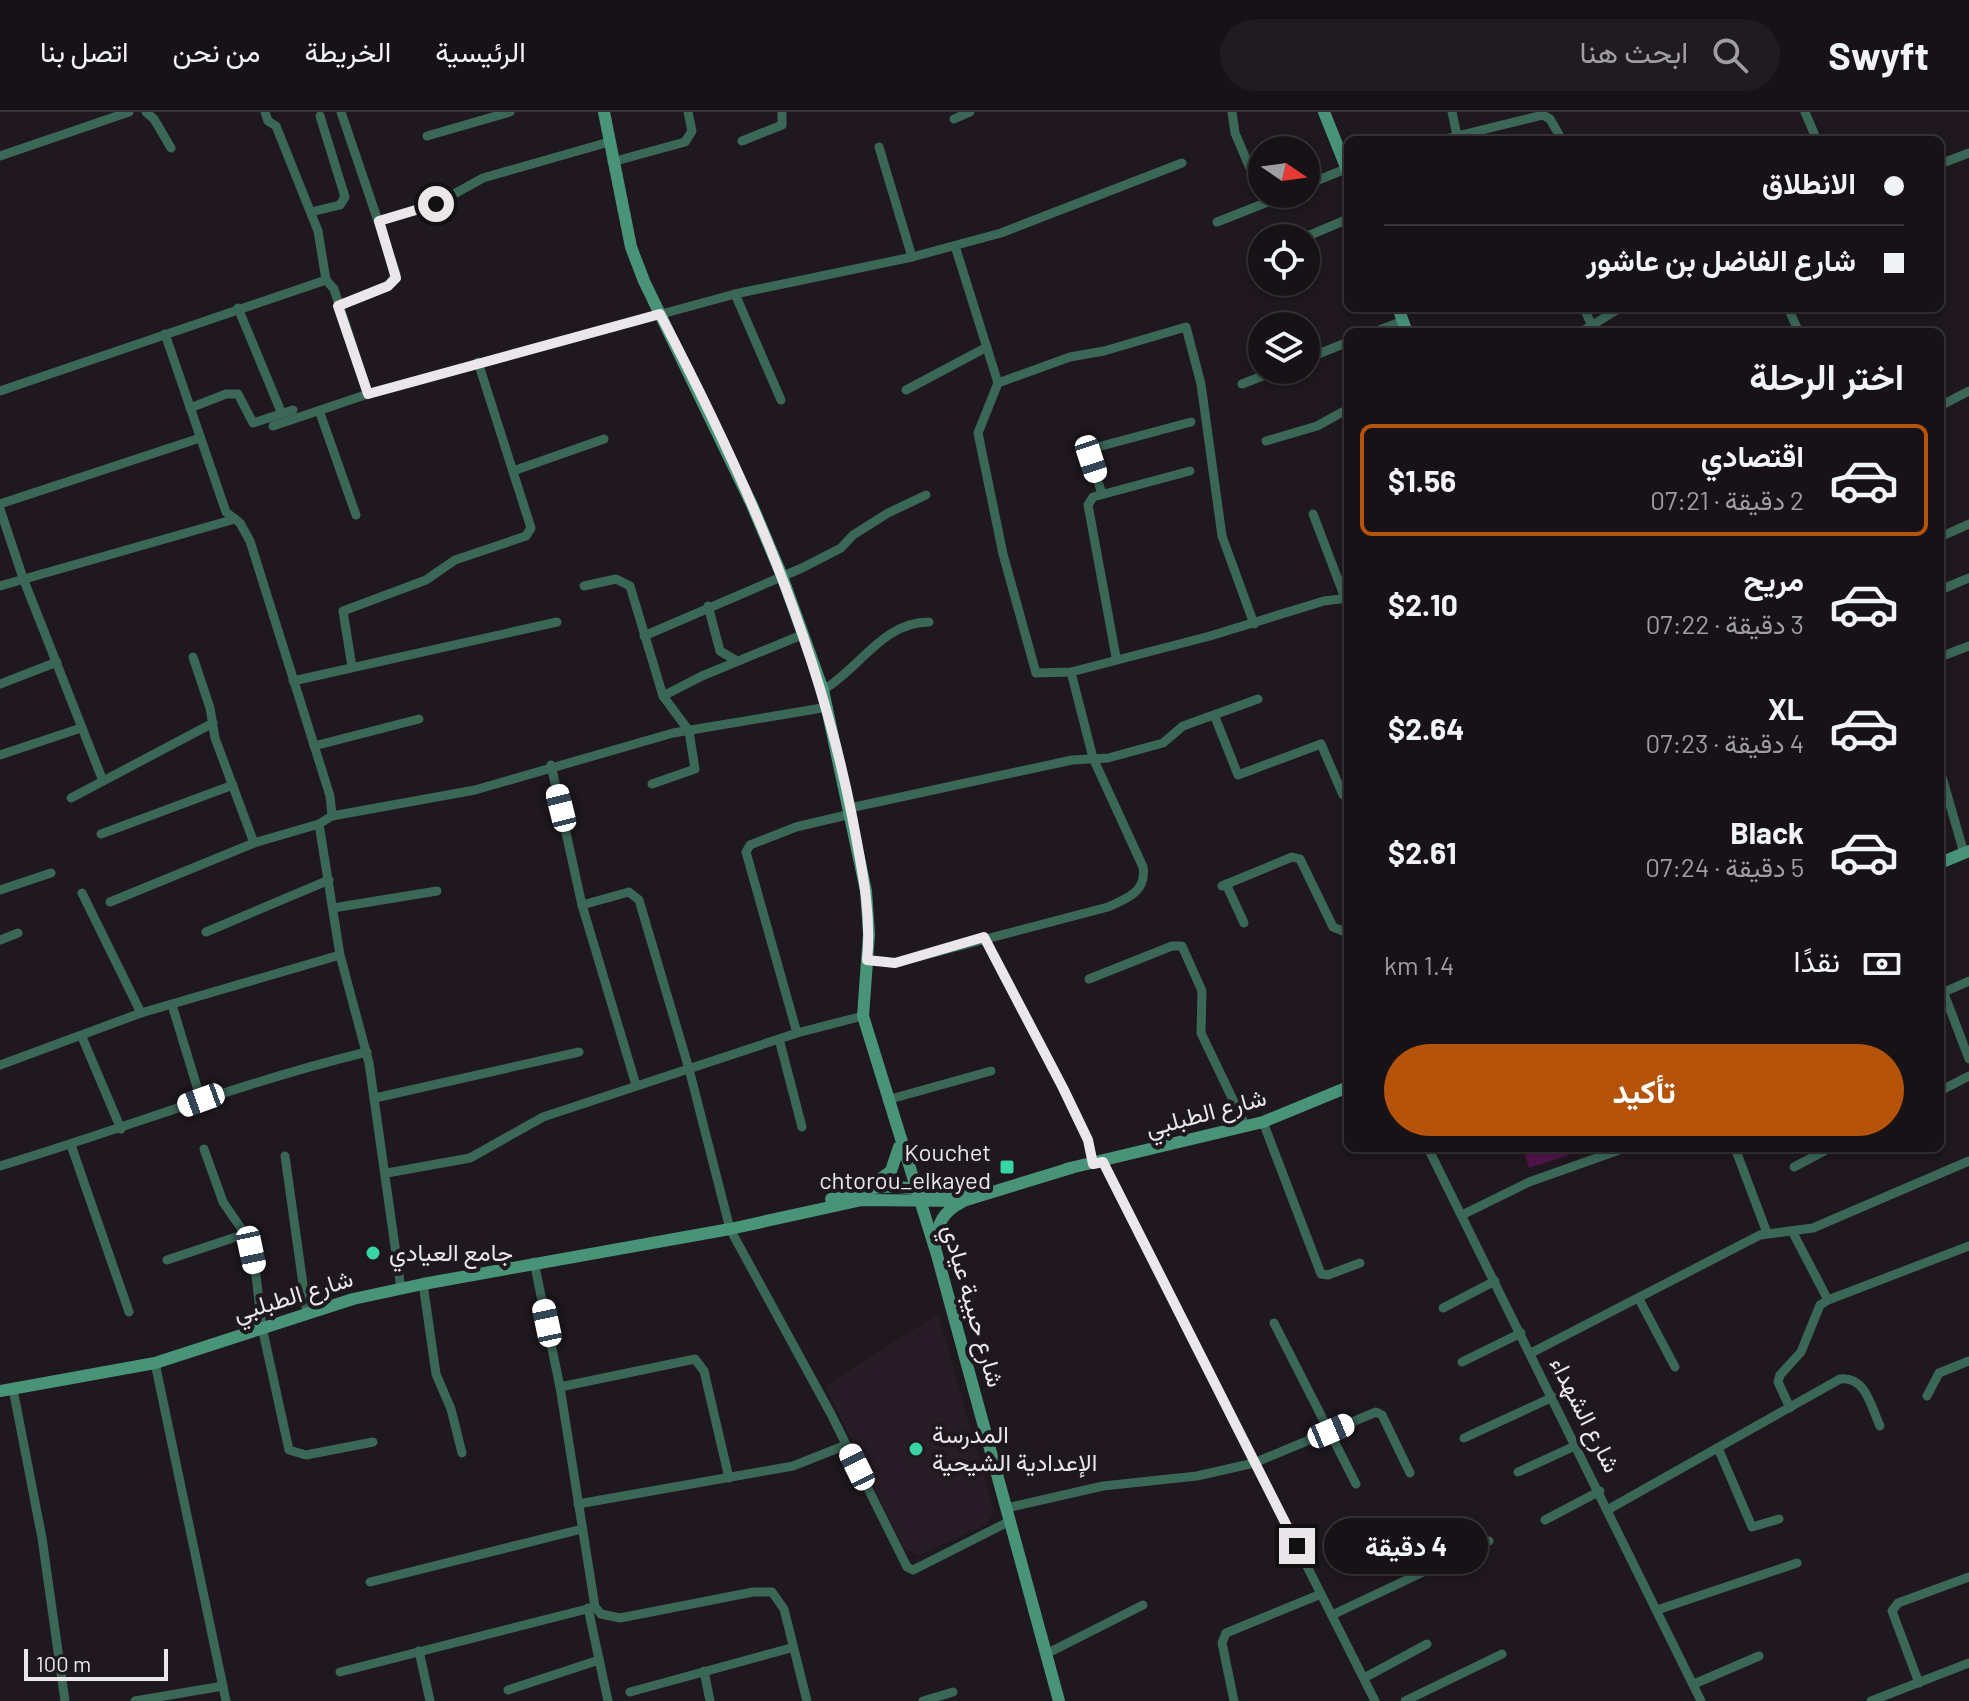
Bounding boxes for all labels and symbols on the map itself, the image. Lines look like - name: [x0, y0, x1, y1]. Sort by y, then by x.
- north arrow: [1248, 136, 1320, 208]
- route start: [418, 186, 454, 222]
- car: [1072, 432, 1110, 486]
- car: [544, 782, 578, 834]
- car: [174, 1081, 228, 1119]
- street label: شارع الطبلبي: [1142, 1082, 1271, 1147]
- place label: Kouchet chtorou_elkayed: [819, 1137, 991, 1194]
- marker: Kouchet chtorou_elkayed: [998, 1158, 1016, 1176]
- street label: شارع حبيبة عيادي: [932, 1221, 1011, 1392]
- car: [234, 1224, 268, 1276]
- place label: جامع العيادي: [389, 1237, 513, 1272]
- marker: جامع العيادي: [364, 1244, 382, 1262]
- street label: شارع الطبلبي: [229, 1263, 358, 1332]
- car: [530, 1297, 564, 1349]
- street label: شارع الشهداء: [1542, 1352, 1628, 1478]
- car: [1304, 1411, 1358, 1451]
- place label: المدرسة الإعدادية الشيحية: [932, 1419, 1097, 1478]
- car: [836, 1440, 878, 1494]
- marker: المدرسة الإعدادية الشيحية: [907, 1440, 925, 1458]
- callout: 4 دقيقة: [1325, 1518, 1489, 1574]
- route end: [1279, 1528, 1315, 1564]
- scale bar: [24, 1645, 168, 1681]

